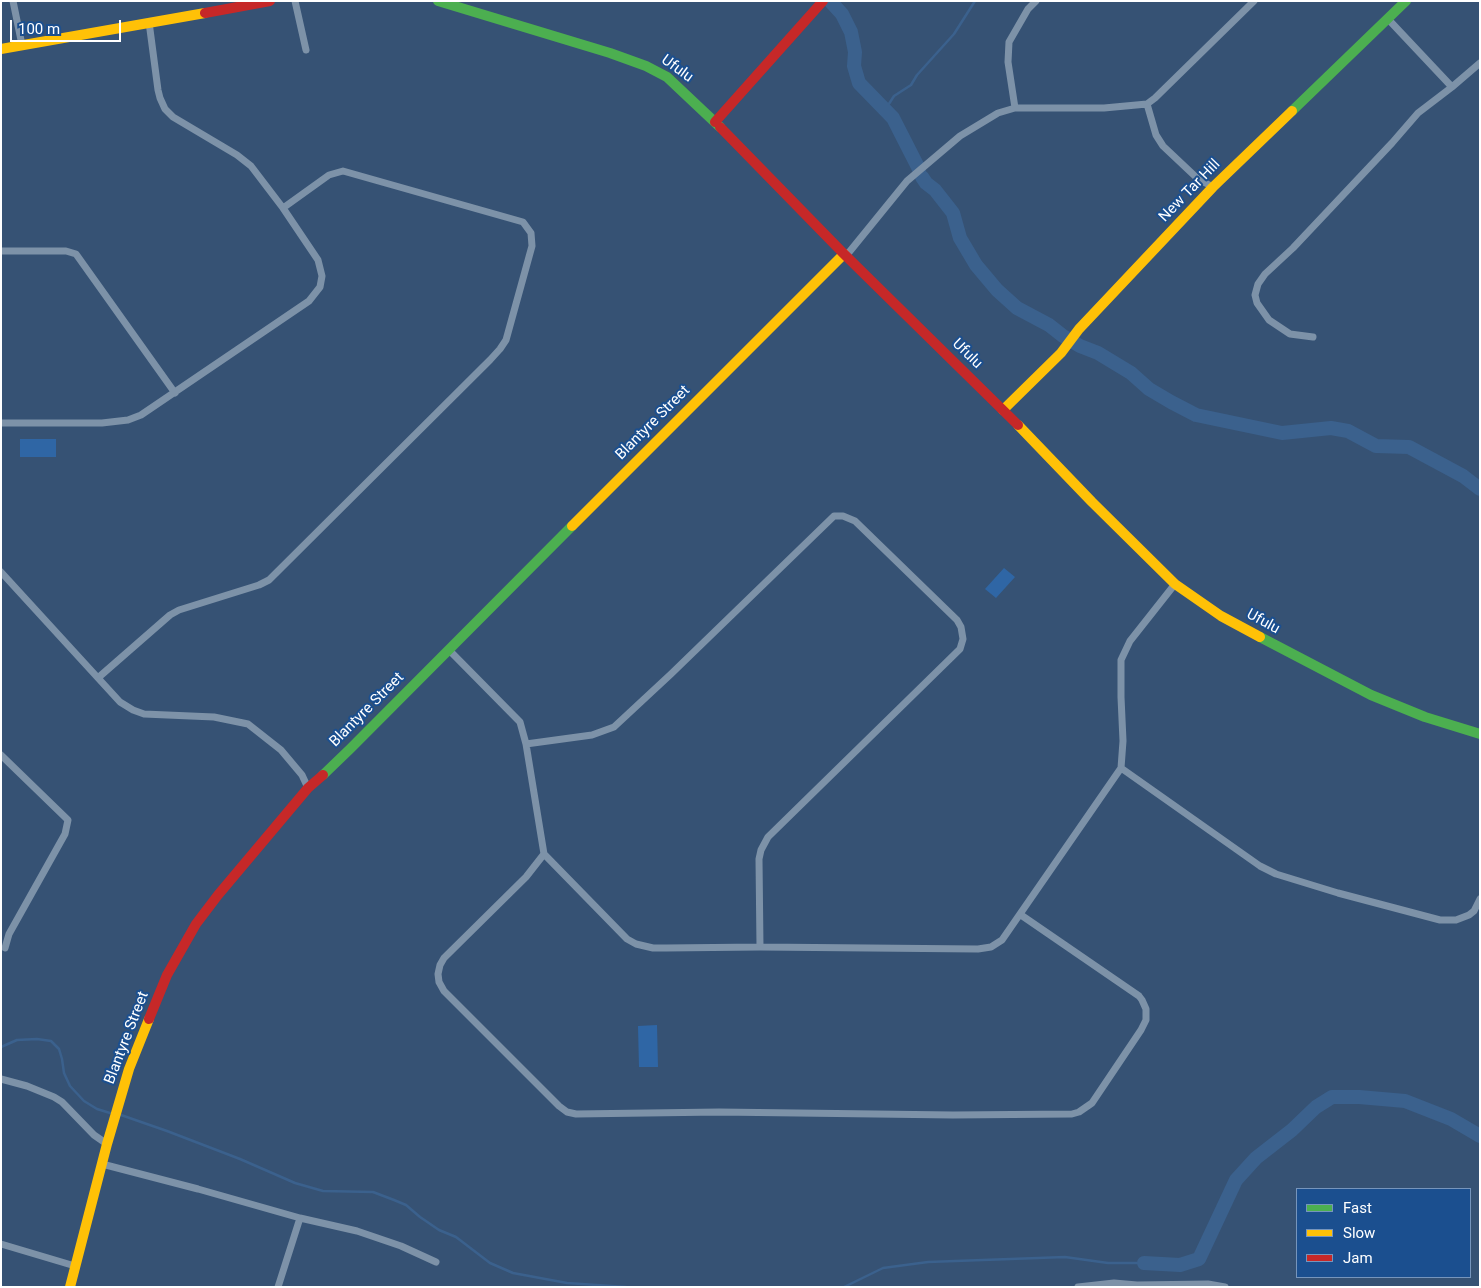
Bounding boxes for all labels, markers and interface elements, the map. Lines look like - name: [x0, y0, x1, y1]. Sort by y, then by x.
- scale bar: [12, 10, 124, 42]
- text: 100 m: [18, 20, 60, 38]
- street label: Ufulu: [658, 51, 696, 87]
- street label: New Tar Hill: [1156, 156, 1224, 226]
- street label: Ufulu: [948, 335, 986, 373]
- street label: Blantyre Street: [612, 382, 694, 464]
- street label: Ufulu: [1243, 606, 1283, 638]
- street label: Blantyre Street: [326, 669, 408, 751]
- street label: Blantyre Street: [101, 989, 153, 1087]
- legend: [1296, 1188, 1471, 1278]
- text: Fast: [1343, 1199, 1372, 1217]
- text: Slow: [1343, 1224, 1375, 1242]
- text: Jam: [1343, 1249, 1373, 1267]

